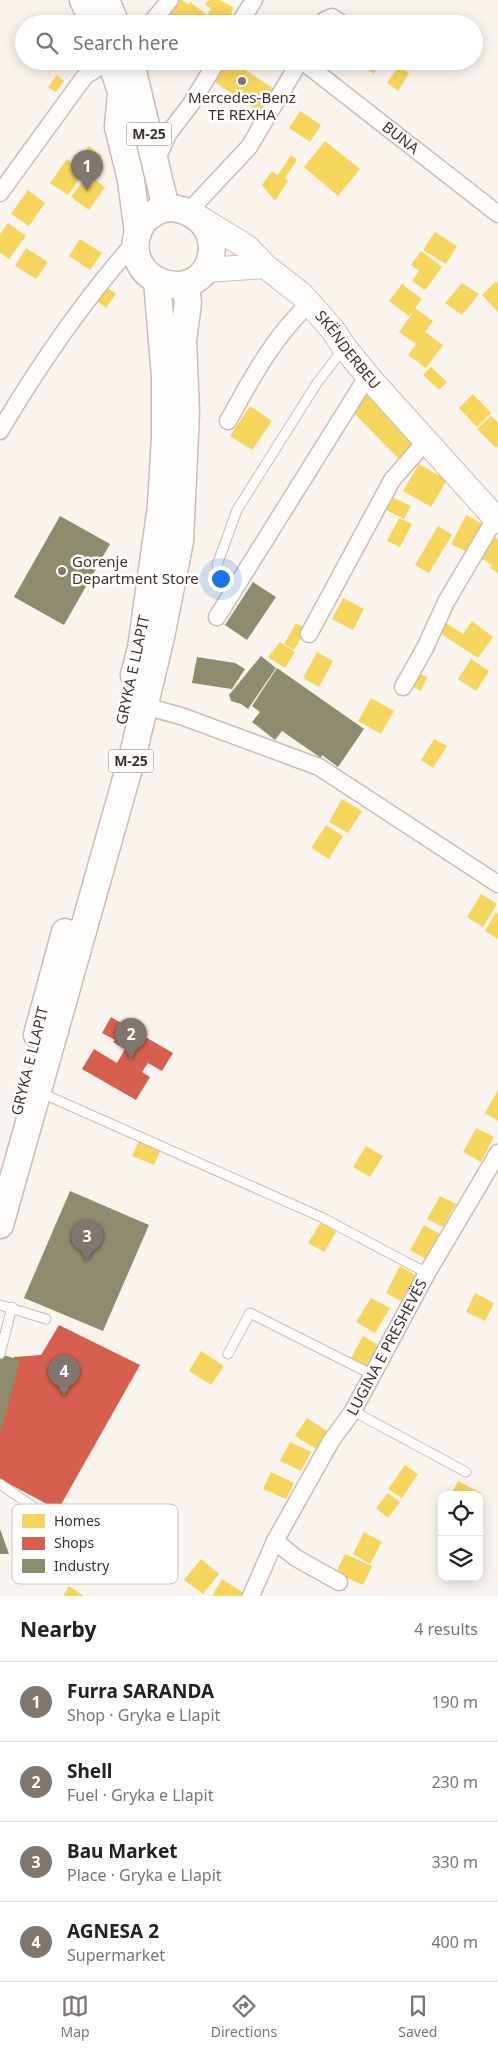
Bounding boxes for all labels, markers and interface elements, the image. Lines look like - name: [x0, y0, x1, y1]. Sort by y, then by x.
- search box: [15, 15, 483, 70]
- icon: search: [33, 29, 61, 57]
- text: Search here: [73, 30, 179, 56]
- marker: Mercedes-Benz TE REXHA: [236, 75, 248, 87]
- place label: Mercedes-Benz TE REXHA: [188, 87, 296, 124]
- street label: BUNA: [379, 116, 424, 158]
- road number: M-25: [126, 122, 172, 146]
- pin: 1: [71, 150, 103, 191]
- street label: SKËNDERBEU: [311, 306, 385, 393]
- place label: Gorenje Department Store: [72, 551, 199, 588]
- marker: Gorenje Department Store: [56, 565, 68, 577]
- your location: [208, 566, 234, 592]
- street label: GRYKA E LLAPIT: [111, 613, 154, 726]
- road number: M-25: [108, 749, 154, 772]
- street label: GRYKA E LLAPIT: [6, 1004, 52, 1117]
- pin: 2: [115, 1018, 147, 1059]
- pin: 3: [71, 1220, 103, 1261]
- street label: LUGINA E PRESHEVËS: [342, 1275, 431, 1419]
- pin: 4: [48, 1355, 80, 1396]
- map controls: [438, 1491, 483, 1581]
- button: locate: [438, 1491, 483, 1536]
- legend: [12, 1504, 178, 1584]
- text: Homes: [54, 1511, 101, 1530]
- text: Shops: [54, 1533, 94, 1552]
- button: layers: [438, 1536, 483, 1581]
- text: Industry: [54, 1556, 110, 1575]
- text: Nearby: [20, 1615, 96, 1643]
- text: 4 results: [414, 1618, 478, 1640]
- text: Furra SARANDA: [67, 1678, 214, 1704]
- text: 1: [31, 1691, 41, 1713]
- text: 190 m: [431, 1691, 478, 1713]
- text: Shop · Gryka e Llapit: [67, 1704, 220, 1726]
- text: Shell: [67, 1758, 113, 1784]
- text: 2: [31, 1771, 41, 1793]
- text: 230 m: [431, 1771, 478, 1793]
- text: Fuel · Gryka e Llapit: [67, 1784, 213, 1806]
- text: Bau Market: [67, 1838, 177, 1864]
- text: 3: [31, 1851, 41, 1873]
- text: 330 m: [431, 1851, 478, 1873]
- text: Place · Gryka e Llapit: [67, 1864, 222, 1886]
- text: AGNESA 2: [67, 1918, 159, 1944]
- text: 4: [31, 1931, 41, 1953]
- text: 400 m: [431, 1931, 478, 1953]
- text: Supermarket: [67, 1944, 165, 1966]
- tab: Map: [61, 1992, 90, 2041]
- tab: Directions: [211, 1992, 277, 2041]
- tab: Saved: [398, 1992, 437, 2041]

